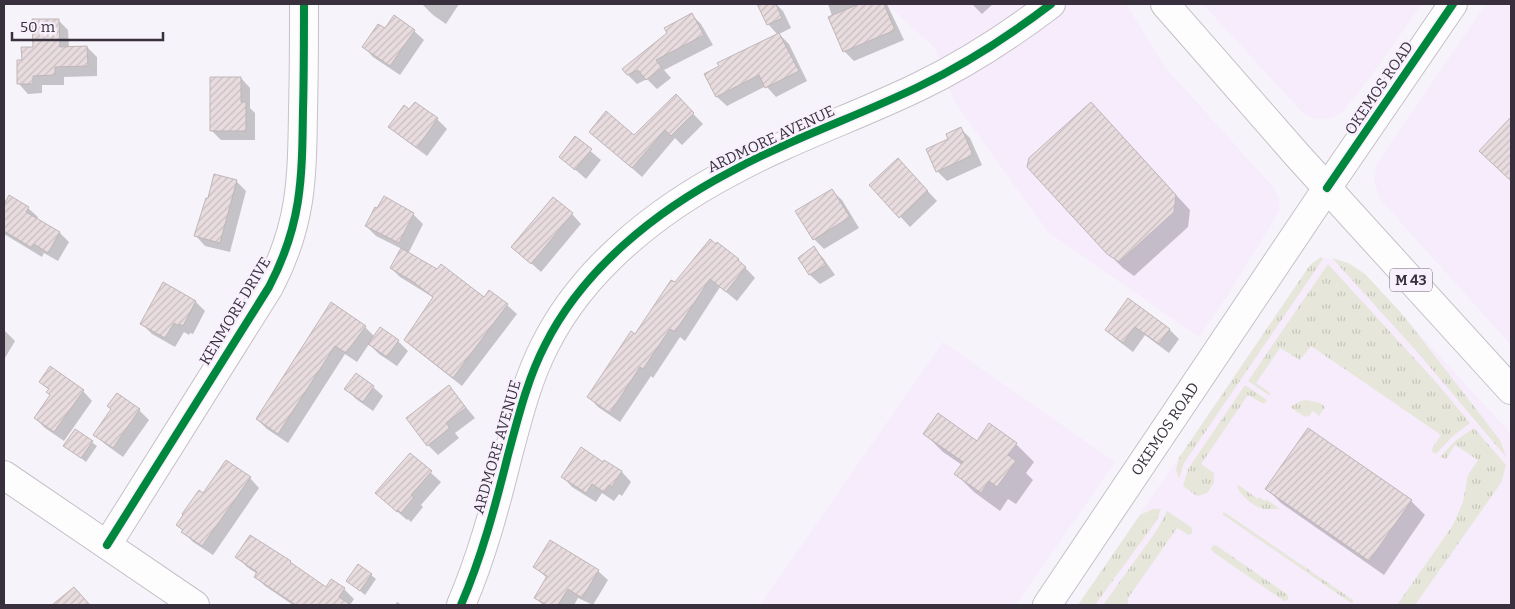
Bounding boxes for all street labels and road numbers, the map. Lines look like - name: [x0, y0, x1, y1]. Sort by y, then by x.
- street label: OKEMOS ROAD: [1341, 38, 1417, 138]
- street label: ARDMORE AVENUE: [704, 102, 838, 176]
- street label: KENMORE DRIVE: [196, 254, 274, 368]
- road number: M 43: [1390, 268, 1432, 292]
- street label: ARDMORE AVENUE: [469, 378, 525, 516]
- street label: OKEMOS ROAD: [1127, 379, 1203, 479]

